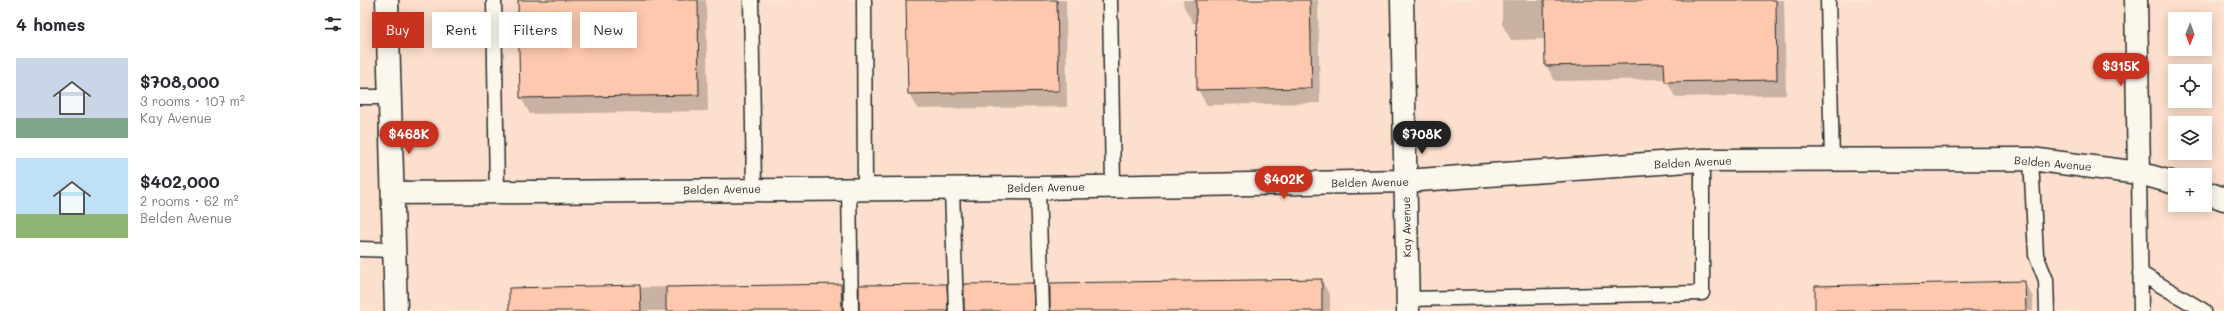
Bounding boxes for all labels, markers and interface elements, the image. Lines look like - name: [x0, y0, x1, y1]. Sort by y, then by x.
- chip: Buy: [372, 12, 424, 48]
- chip: Rent: [432, 12, 491, 48]
- chip: Filters: [499, 12, 572, 48]
- chip: New: [580, 12, 637, 48]
- north arrow: [2168, 12, 2212, 56]
- map controls: [2168, 12, 2212, 212]
- text: 4 homes: [16, 13, 85, 35]
- icon: filters: [322, 13, 344, 35]
- pin: $315K: [2093, 53, 2149, 87]
- text: $315K: [2102, 57, 2140, 74]
- button: locate: [2168, 64, 2212, 108]
- text: $708,000: [140, 70, 219, 92]
- icon: home: [48, 74, 96, 122]
- text: 3 rooms · 107 m²: [140, 92, 245, 109]
- text: Kay Avenue: [140, 109, 212, 126]
- button: layers: [2168, 116, 2212, 160]
- pin: $468K: [381, 121, 437, 155]
- pin: $708K: [1394, 121, 1450, 155]
- text: $468K: [389, 125, 429, 142]
- text: $708K: [1402, 125, 1442, 142]
- street label: Belden Avenue: [1654, 152, 1732, 172]
- street label: Belden Avenue: [2014, 152, 2093, 174]
- pin: $402K: [1256, 166, 1312, 200]
- button: +: [2168, 168, 2212, 212]
- text: $402,000: [140, 170, 220, 192]
- text: $402K: [1264, 170, 1304, 187]
- icon: home: [48, 174, 96, 222]
- street label: Belden Avenue: [1331, 174, 1409, 190]
- street label: Belden Avenue: [1007, 179, 1085, 195]
- street label: Belden Avenue: [683, 181, 761, 197]
- text: 2 rooms · 62 m²: [140, 192, 239, 209]
- street label: Kay Avenue: [1398, 196, 1414, 258]
- text: Belden Avenue: [140, 209, 232, 226]

